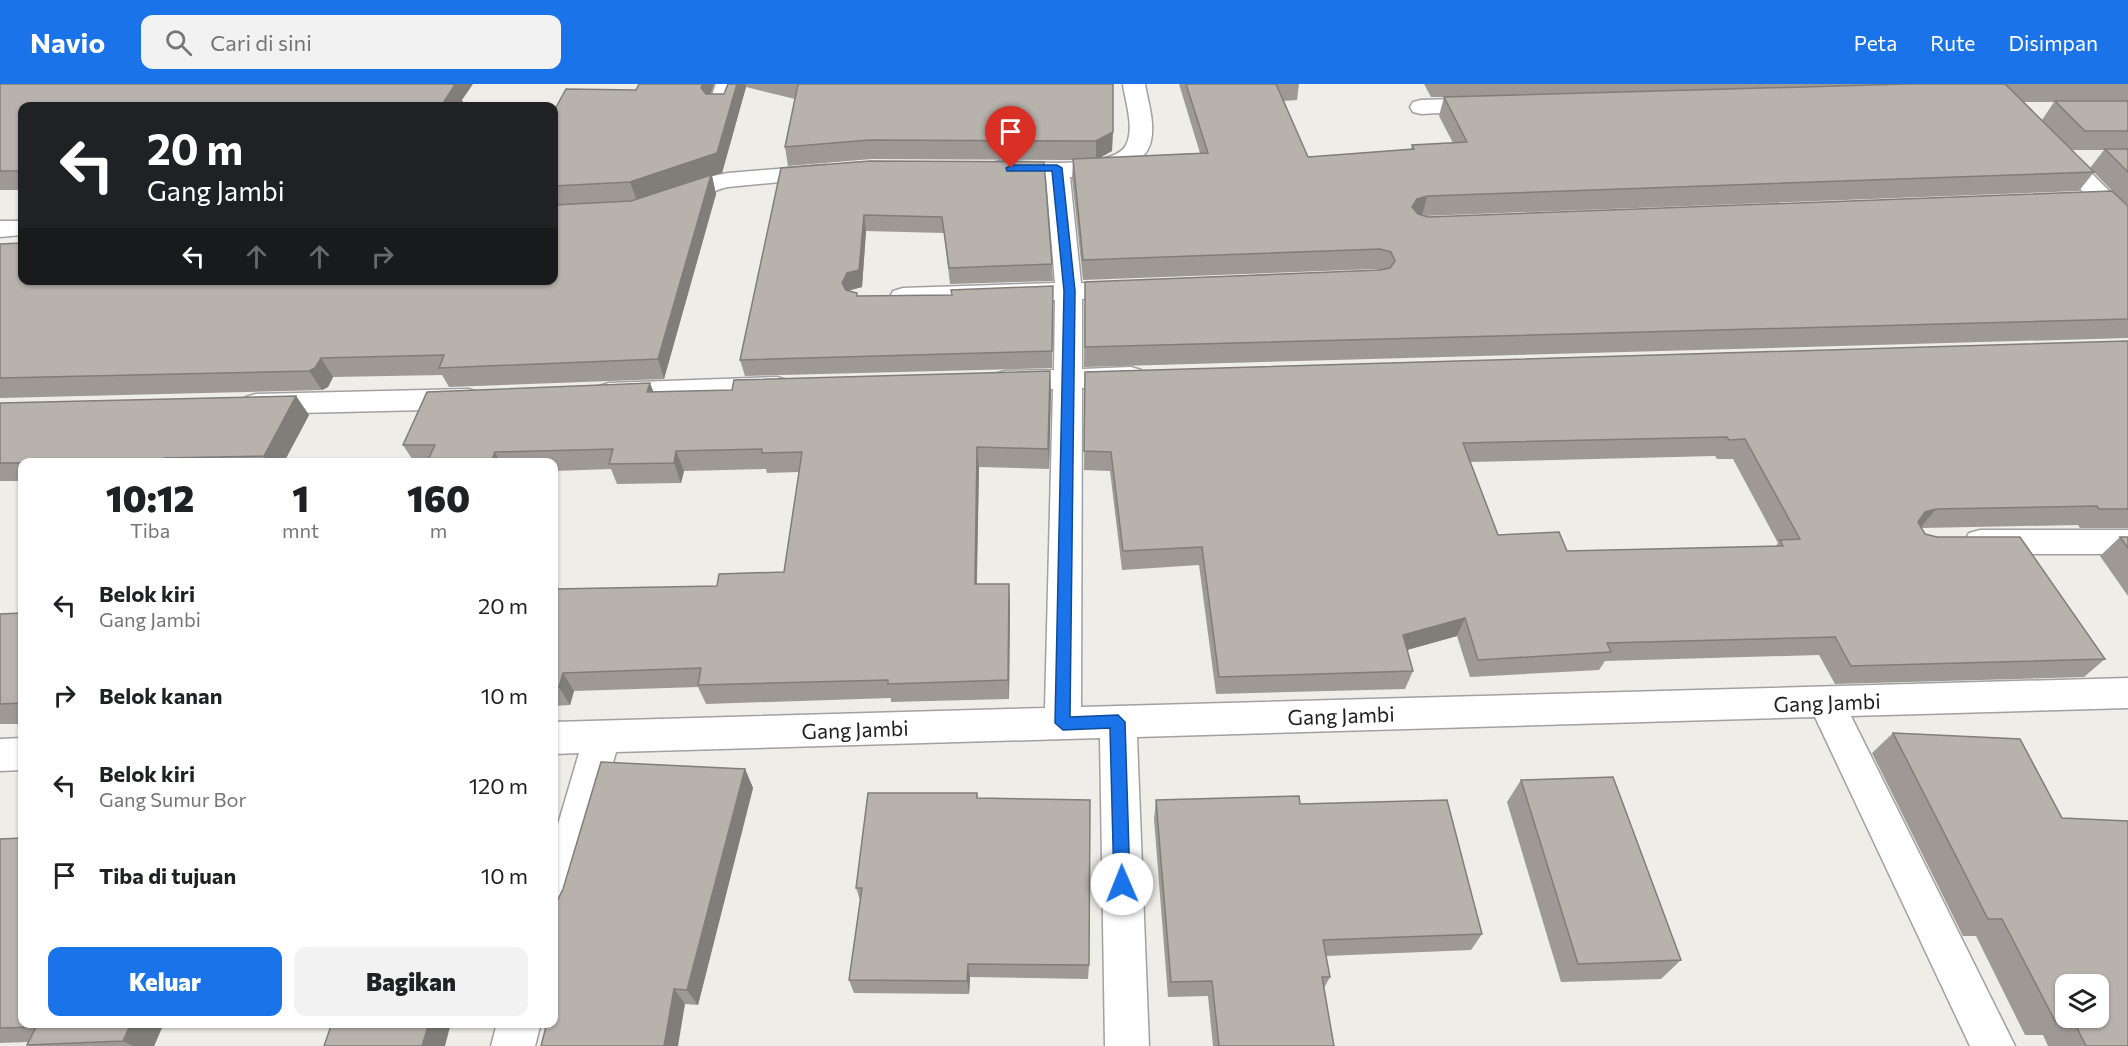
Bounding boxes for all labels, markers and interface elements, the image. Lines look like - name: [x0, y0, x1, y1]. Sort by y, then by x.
- search box: [141, 15, 561, 69]
- text: Navio: [30, 25, 105, 59]
- icon: search: [162, 26, 195, 59]
- text: Cari di sini: [210, 29, 312, 56]
- text: Peta: [1854, 30, 1897, 55]
- text: Rute: [1930, 30, 1975, 55]
- text: Disimpan: [2008, 30, 2098, 55]
- pin: [985, 106, 1036, 168]
- icon: arrive: [994, 115, 1027, 148]
- text: 20 m: [147, 122, 243, 174]
- icon: left: [48, 126, 126, 204]
- text: Gang Jambi: [147, 174, 285, 207]
- icon: left: [177, 240, 210, 273]
- icon: ahead: [240, 240, 273, 273]
- icon: ahead: [303, 240, 336, 273]
- icon: right: [366, 240, 399, 273]
- text: 10:12: [106, 475, 194, 519]
- text: 1: [292, 475, 309, 519]
- text: 160: [407, 475, 470, 519]
- text: Tiba: [130, 518, 170, 542]
- text: mnt: [282, 518, 319, 542]
- text: m: [430, 518, 447, 542]
- text: Belok kiri: [99, 580, 195, 607]
- icon: left: [48, 589, 81, 622]
- text: 20 m: [478, 592, 528, 619]
- text: Gang Jambi: [99, 607, 201, 631]
- icon: right: [48, 679, 81, 712]
- text: Belok kanan: [99, 682, 222, 709]
- text: 10 m: [481, 682, 528, 709]
- street label: Gang Jambi: [1773, 688, 1881, 716]
- street label: Gang Jambi: [1287, 701, 1395, 729]
- street label: Gang Jambi: [801, 715, 909, 743]
- text: Belok kiri: [99, 760, 195, 787]
- icon: left: [48, 769, 81, 802]
- text: 120 m: [469, 772, 528, 799]
- text: Gang Sumur Bor: [99, 787, 246, 811]
- position arrow: [1090, 852, 1154, 916]
- icon: arrive: [48, 859, 81, 892]
- text: Tiba di tujuan: [99, 862, 236, 889]
- text: 10 m: [481, 862, 528, 889]
- button: Keluar: [48, 947, 282, 1016]
- button: Bagikan: [294, 947, 528, 1016]
- map controls: [2055, 974, 2109, 1028]
- button: layers: [2055, 974, 2109, 1028]

